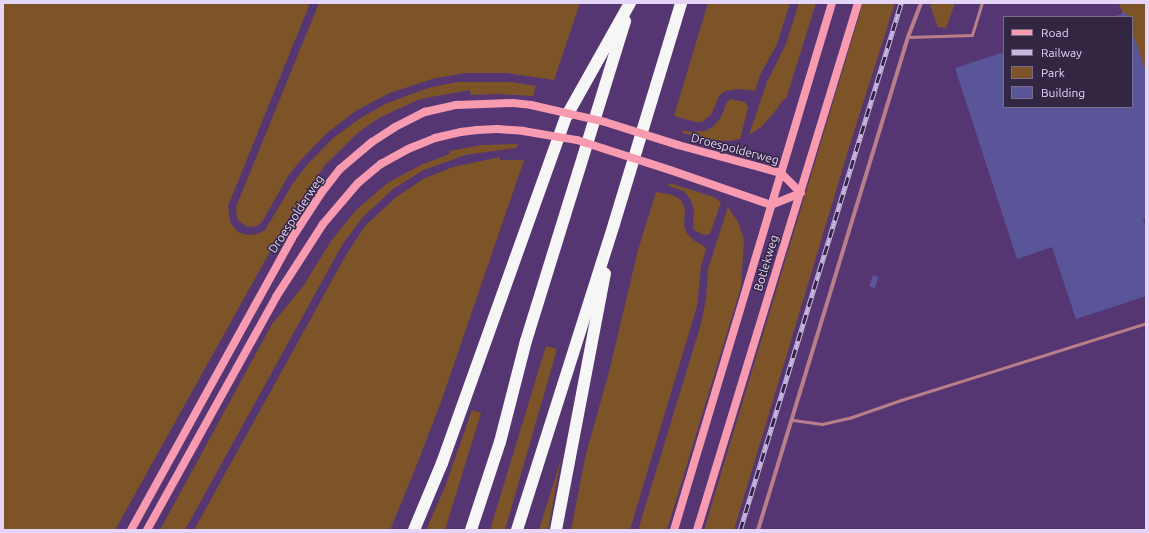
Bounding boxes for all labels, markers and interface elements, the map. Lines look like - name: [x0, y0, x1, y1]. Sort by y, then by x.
- legend: [1003, 16, 1133, 108]
- text: Road: [1041, 26, 1069, 39]
- text: Railway: [1041, 46, 1082, 59]
- text: Park: [1041, 66, 1065, 79]
- text: Building: [1041, 86, 1085, 99]
- street label: Droespolderweg: [690, 130, 780, 168]
- street label: Droespolderweg: [265, 172, 327, 256]
- street label: Botlekweg: [751, 233, 781, 293]

